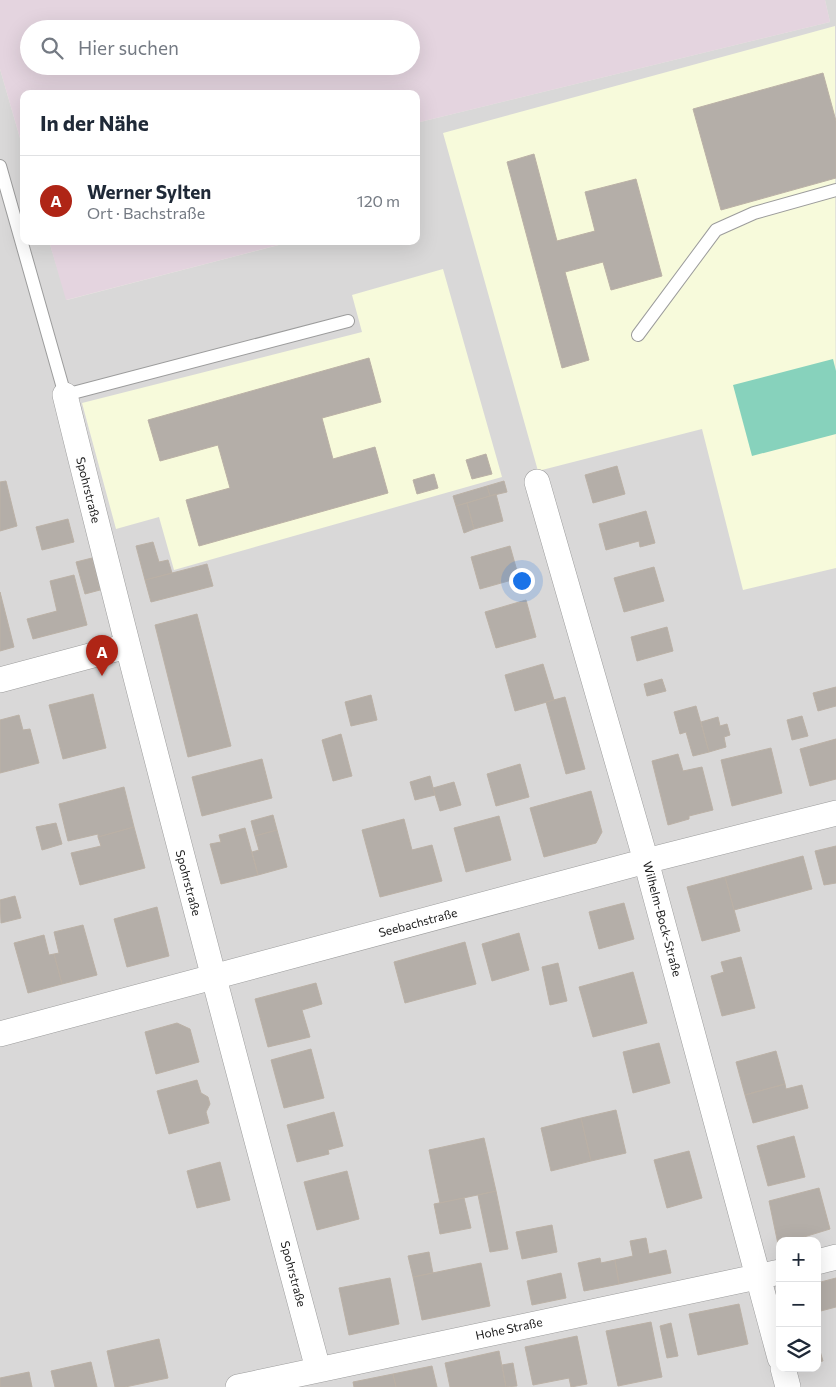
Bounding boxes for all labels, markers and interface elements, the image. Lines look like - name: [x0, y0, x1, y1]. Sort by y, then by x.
- search box: [20, 20, 420, 75]
- icon: search: [38, 34, 66, 62]
- text: Hier suchen: [78, 36, 179, 59]
- text: In der Nähe: [40, 110, 149, 135]
- text: Werner Sylten: [87, 180, 211, 203]
- text: A: [50, 191, 62, 210]
- text: 120 m: [357, 191, 400, 210]
- text: Ort · Bachstraße: [87, 203, 205, 222]
- street label: Spohrstraße: [74, 455, 104, 524]
- your location: [509, 568, 535, 594]
- pin: A: [86, 635, 118, 676]
- street label: Spohrstraße: [173, 848, 204, 917]
- street label: Wilhelm-Bock-Straße: [641, 860, 685, 978]
- street label: Seebachstraße: [377, 905, 459, 939]
- map controls: [776, 1237, 821, 1372]
- button: +: [776, 1237, 821, 1282]
- street label: Spohrstraße: [278, 1239, 309, 1308]
- button: −: [776, 1282, 821, 1327]
- street label: Hohe Straße: [474, 1314, 544, 1342]
- button: layers: [776, 1327, 821, 1372]

